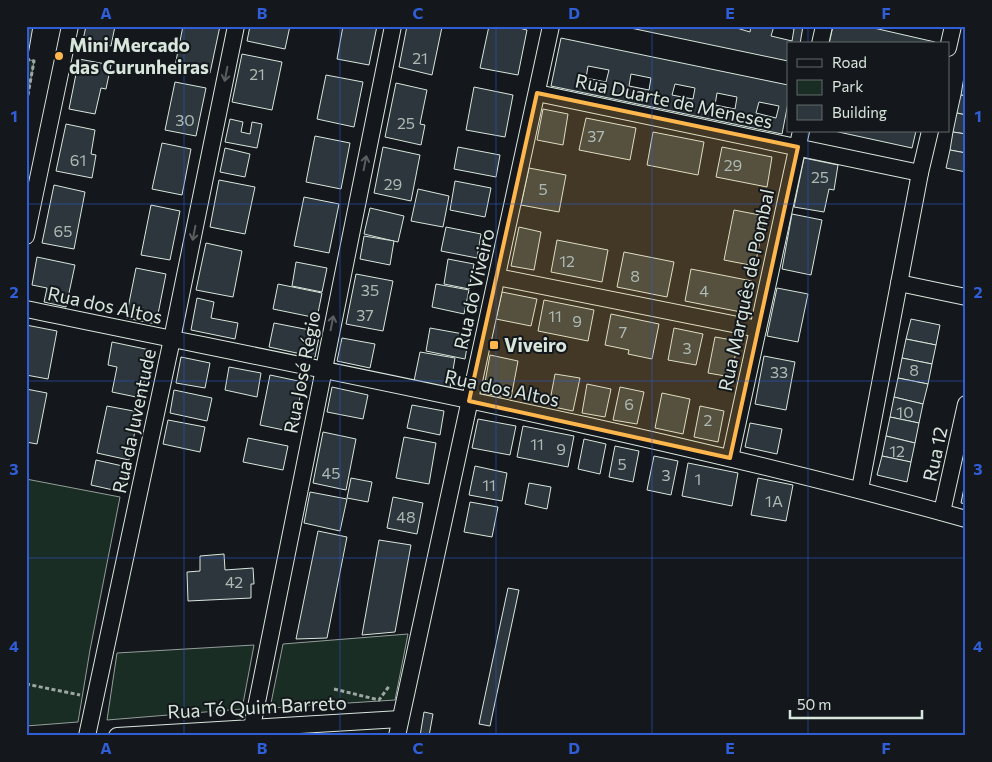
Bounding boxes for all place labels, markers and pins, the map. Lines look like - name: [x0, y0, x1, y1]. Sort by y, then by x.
- place label: Mini Mercado das Curunheiras: [69, 33, 209, 78]
- marker: Mini Mercado das Curunheiras: [53, 50, 65, 62]
- place label: Viveiro: [504, 333, 567, 356]
- marker: Viveiro: [488, 339, 500, 351]

